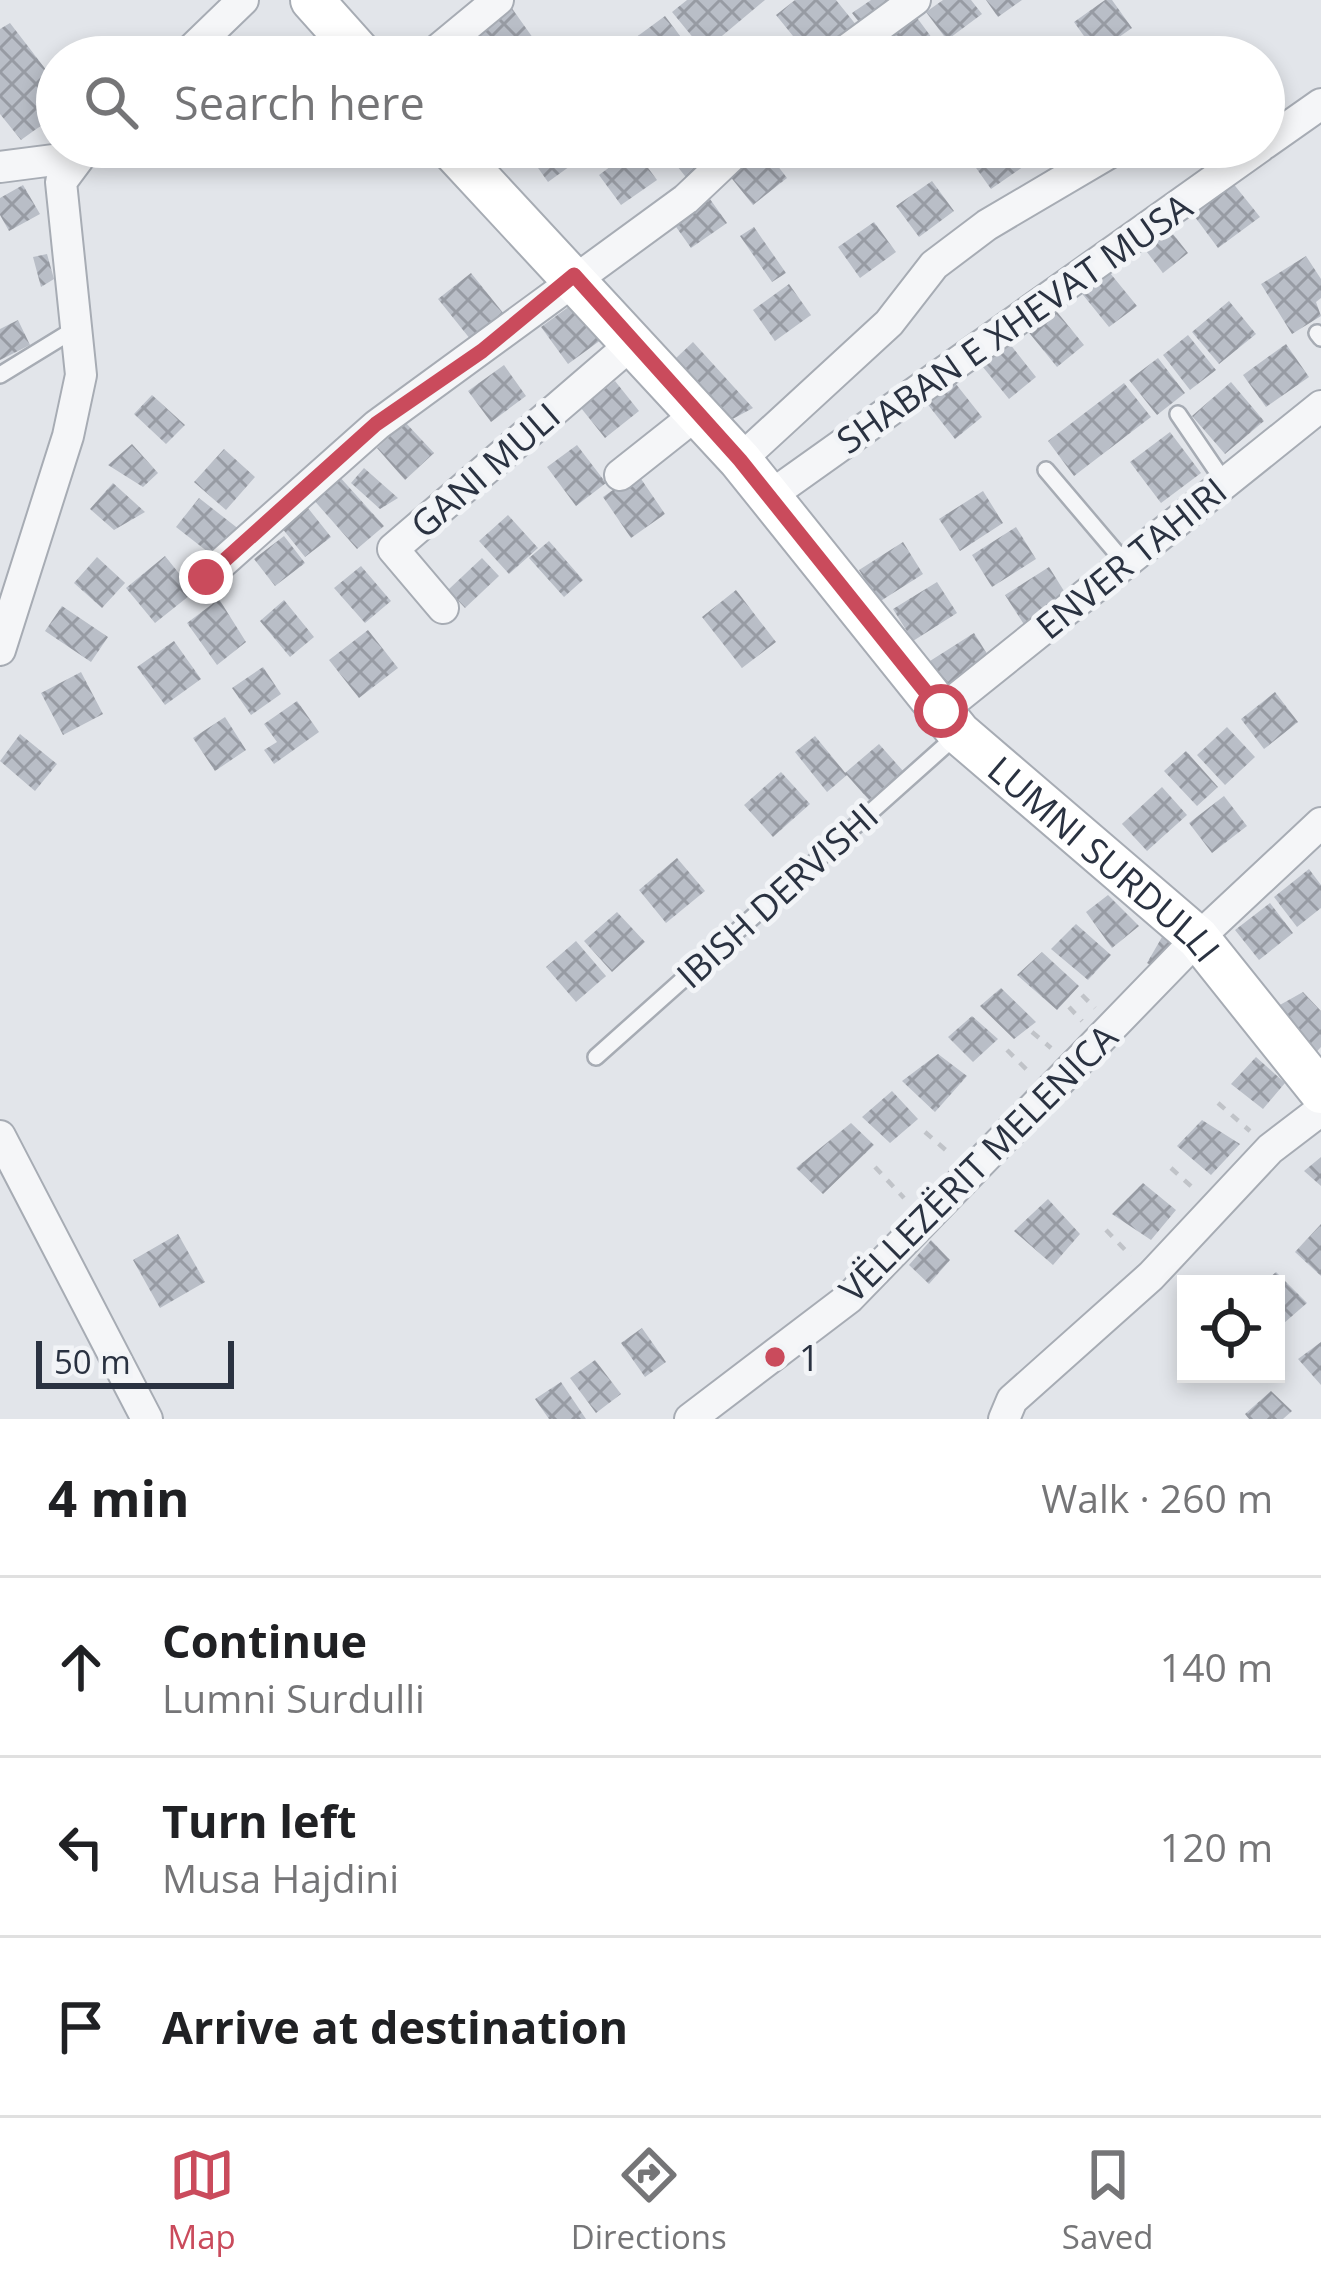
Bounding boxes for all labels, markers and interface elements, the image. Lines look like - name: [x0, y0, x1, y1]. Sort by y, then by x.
- search box: [36, 36, 1285, 168]
- icon: search: [78, 69, 144, 135]
- text: Search here: [174, 72, 425, 133]
- street label: SHABAN E XHEVAT MUSA: [827, 182, 1201, 464]
- street label: GANI MULI: [400, 392, 570, 548]
- street label: ENVER TAHIRI: [1026, 466, 1236, 650]
- route end: [179, 550, 233, 604]
- route start: [914, 684, 968, 738]
- street label: LUMNI SURDULLI: [978, 744, 1232, 972]
- street label: IBISH DERVISHI: [666, 791, 888, 999]
- street label: VËLLEZËRIT MELENICA: [828, 1013, 1128, 1313]
- map controls: [1177, 1275, 1285, 1383]
- button: locate: [1177, 1275, 1285, 1383]
- place label: 1: [799, 1333, 820, 1382]
- scale bar: [36, 1335, 234, 1388]
- text: 50 m: [54, 1339, 131, 1384]
- marker: 1: [762, 1344, 788, 1370]
- text: 4 min: [48, 1462, 190, 1532]
- text: Walk · 260 m: [1041, 1471, 1273, 1524]
- text: Continue: [162, 1610, 367, 1671]
- icon: ahead: [48, 1634, 114, 1700]
- text: 140 m: [1160, 1640, 1273, 1693]
- text: Lumni Surdulli: [162, 1671, 425, 1724]
- text: Turn left: [162, 1790, 357, 1851]
- icon: left: [48, 1814, 114, 1880]
- text: 120 m: [1160, 1820, 1273, 1873]
- text: Musa Hajdini: [162, 1851, 399, 1904]
- icon: arrive: [48, 1994, 114, 2060]
- text: Arrive at destination: [162, 1996, 628, 2057]
- tab: Map: [168, 2142, 236, 2259]
- tab: Directions: [571, 2142, 727, 2259]
- tab: Saved: [1062, 2142, 1153, 2259]

